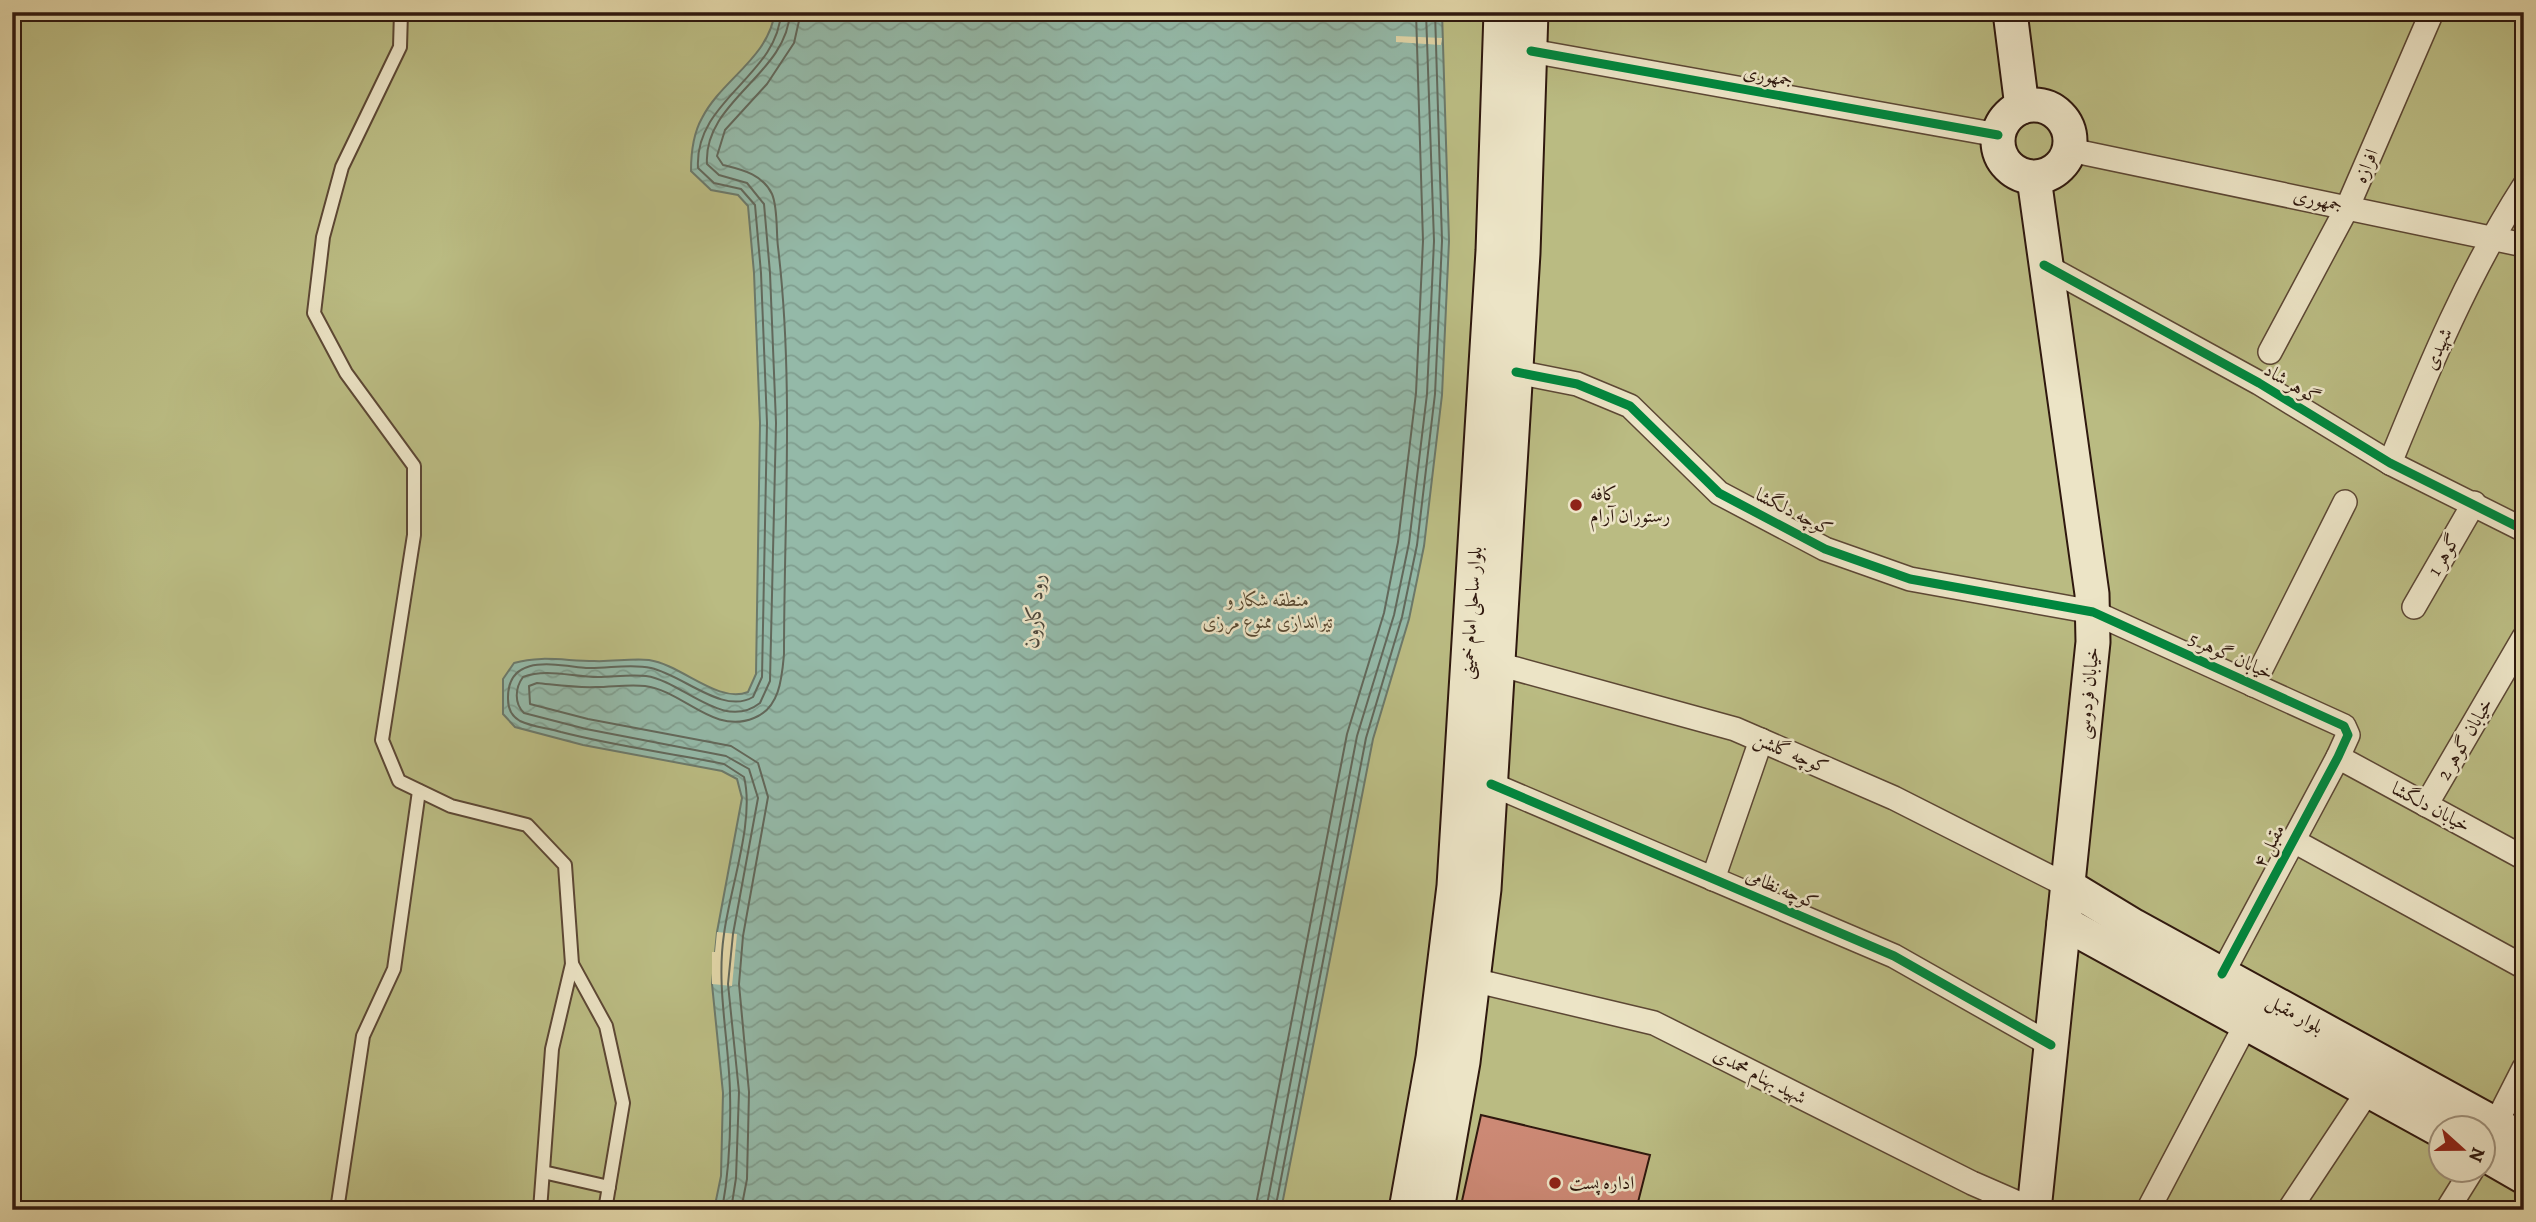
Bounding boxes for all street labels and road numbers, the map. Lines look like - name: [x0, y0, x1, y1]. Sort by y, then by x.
- street label: جمهوری: [1741, 59, 1795, 93]
- street label: افرازه: [2347, 145, 2385, 187]
- street label: جمهوری: [2291, 182, 2345, 218]
- street label: شهیدی: [2417, 324, 2459, 374]
- street label: گوهر شاد: [2259, 357, 2325, 411]
- street label: کوچه دلگشا: [1751, 482, 1837, 542]
- street label: گوهر 1: [2422, 529, 2466, 581]
- street label: بلوار ساحلی امام خمینی: [1453, 545, 1492, 681]
- street label: خیابان گوهر 5: [2185, 626, 2277, 686]
- street label: خیابان فردوسی: [2070, 646, 2106, 740]
- street label: خیابان گوهر 2: [2431, 693, 2499, 785]
- street label: کوچه گلشن: [1750, 726, 1832, 780]
- street label: خیابان دلگشا: [2387, 775, 2475, 839]
- street label: مقبل ۴: [2247, 819, 2291, 873]
- street label: کوچه نظامی: [1742, 862, 1822, 916]
- street label: بلوار مقبل: [2262, 988, 2328, 1040]
- street label: شهید بهنام محمدی: [1708, 1041, 1811, 1113]

